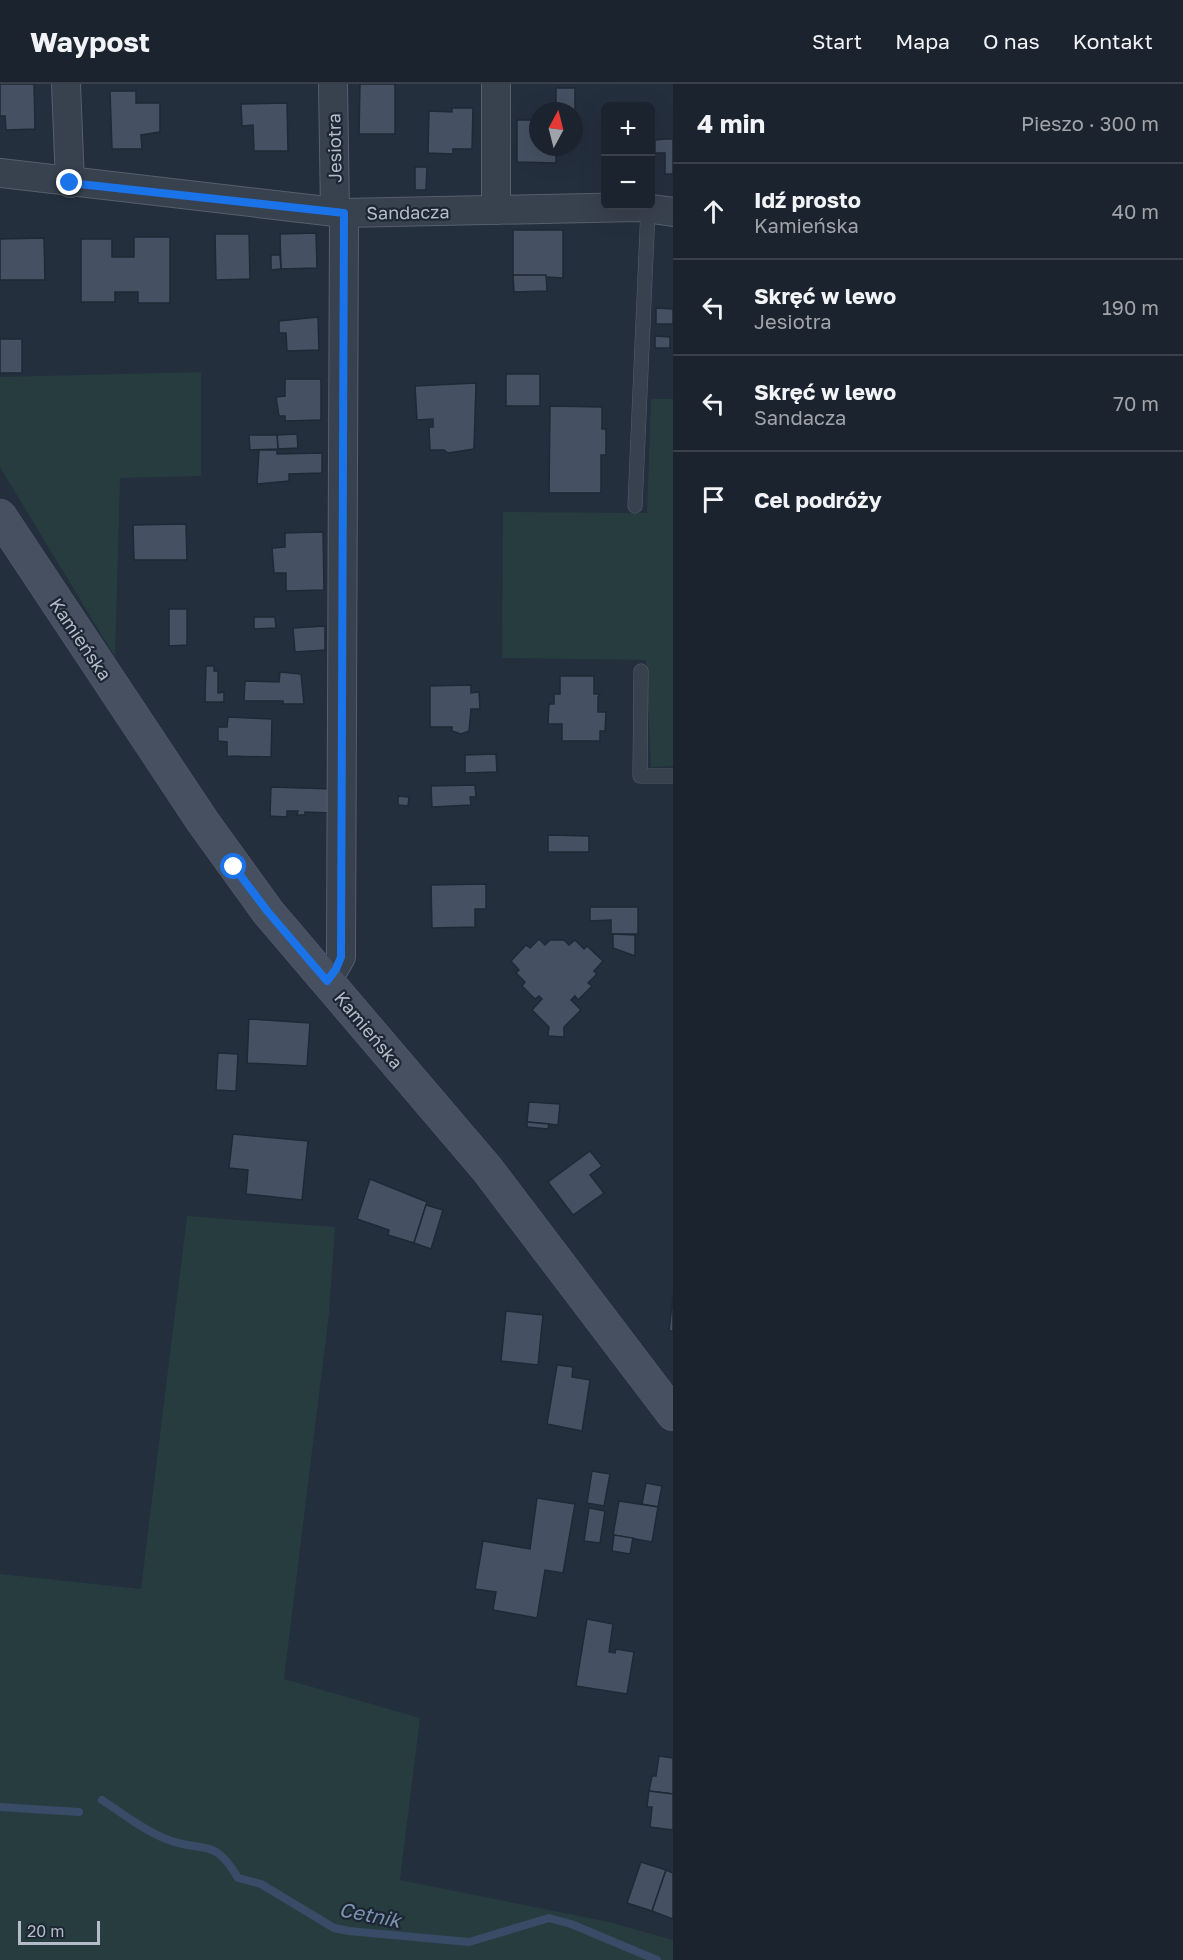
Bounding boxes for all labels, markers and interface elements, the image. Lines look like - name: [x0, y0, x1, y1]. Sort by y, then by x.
- text: Waypost: [30, 25, 150, 58]
- text: Start: [812, 28, 862, 54]
- text: Mapa: [895, 28, 950, 54]
- text: O nas: [983, 28, 1040, 54]
- text: Kontakt: [1073, 28, 1153, 54]
- north arrow: [529, 102, 583, 156]
- map controls: [601, 102, 655, 210]
- button: +: [601, 102, 655, 156]
- text: 4 min: [697, 108, 765, 139]
- text: Pieszo · 300 m: [1021, 111, 1159, 135]
- street label: Jesiotra: [322, 113, 346, 183]
- button: −: [601, 156, 655, 210]
- route end: [56, 169, 82, 195]
- text: Idź prosto: [754, 186, 861, 213]
- icon: ahead: [697, 195, 730, 228]
- text: 40 m: [1112, 199, 1159, 223]
- street label: Sandacza: [366, 200, 450, 224]
- text: Kamieńska: [754, 213, 859, 237]
- text: Skręć w lewo: [754, 282, 896, 309]
- icon: left: [697, 291, 730, 324]
- text: 190 m: [1102, 295, 1159, 319]
- text: Jesiotra: [754, 309, 832, 333]
- text: Skręć w lewo: [754, 378, 896, 405]
- icon: left: [697, 387, 730, 420]
- text: 70 m: [1113, 391, 1159, 415]
- text: Sandacza: [754, 405, 846, 429]
- icon: arrive: [697, 483, 730, 516]
- text: Cel podróży: [754, 486, 882, 513]
- street label: Kamieńska: [45, 594, 117, 684]
- route start: [220, 853, 246, 879]
- street label: Kamieńska: [330, 987, 408, 1073]
- water label: Cetnik: [337, 1896, 405, 1932]
- scale bar: [18, 1918, 100, 1946]
- text: 20 m: [27, 1921, 64, 1941]

